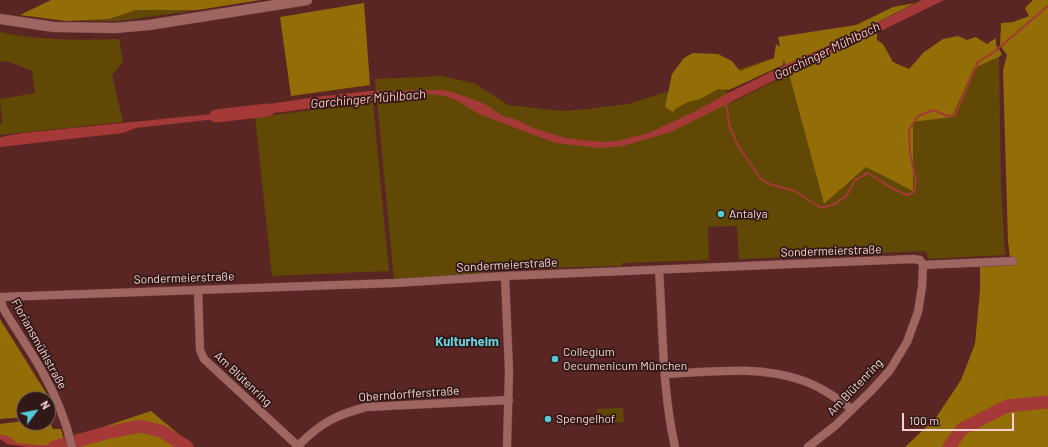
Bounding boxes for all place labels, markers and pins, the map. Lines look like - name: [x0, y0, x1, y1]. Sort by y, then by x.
- place label: Antalya: [729, 207, 768, 221]
- marker: Antalya: [716, 209, 726, 219]
- place label: Collegium Oecumenicum München: [563, 345, 687, 373]
- marker: Collegium Oecumenicum München: [550, 354, 560, 364]
- place label: Spengelhof: [556, 412, 615, 426]
- marker: Spengelhof: [543, 414, 553, 424]

